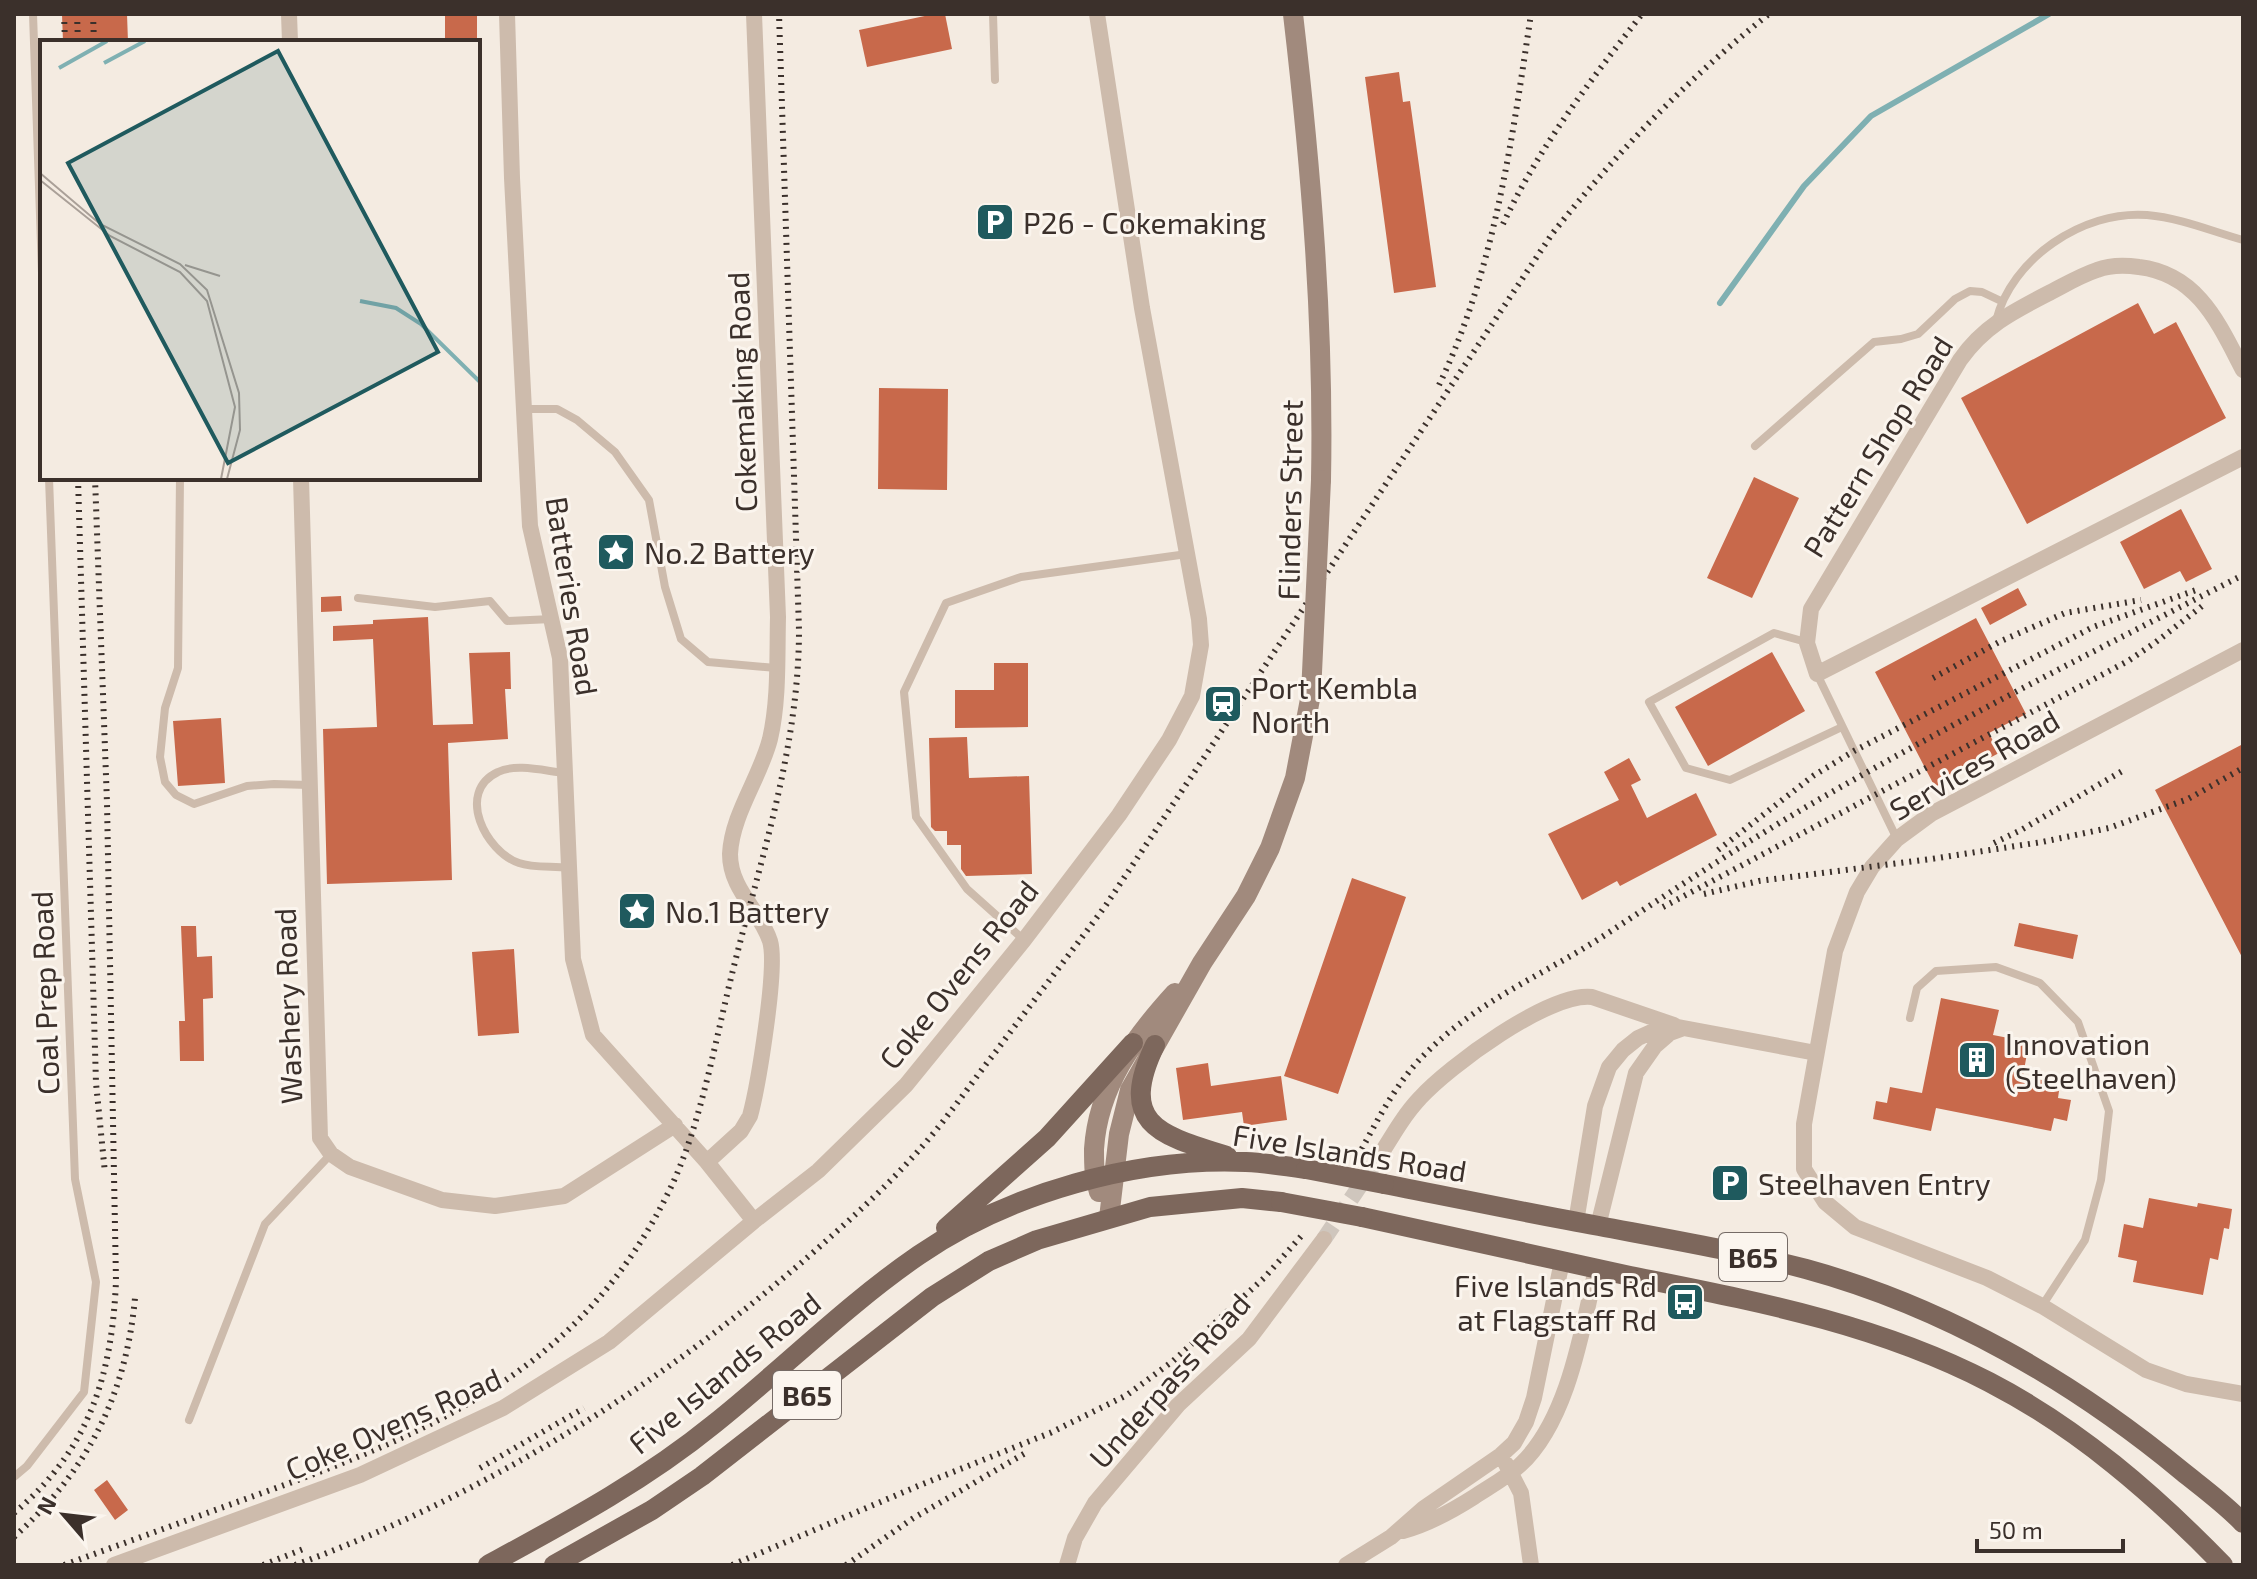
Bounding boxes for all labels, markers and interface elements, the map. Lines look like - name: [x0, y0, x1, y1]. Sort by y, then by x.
- inset map: [40, 40, 480, 480]
- parking icon: P26 - Cokemaking: [974, 201, 1016, 243]
- place label: P26 - Cokemaking: [1023, 204, 1267, 240]
- street label: Cokemaking Road: [719, 271, 763, 513]
- street label: Pattern Shop Road: [1795, 329, 1959, 563]
- street label: Flinders Street: [1269, 399, 1309, 601]
- street label: Batteries Road: [540, 494, 606, 698]
- place icon: No.2 Battery: [595, 531, 637, 573]
- place label: No.2 Battery: [644, 534, 815, 570]
- place label: Port Kembla North: [1251, 669, 1418, 739]
- station icon: Port Kembla North: [1202, 683, 1244, 725]
- street label: Services Road: [1883, 701, 2065, 827]
- street label: Coke Ovens Road: [871, 872, 1045, 1076]
- street label: Coal Prep Road: [22, 890, 66, 1096]
- place icon: No.1 Battery: [616, 890, 658, 932]
- place label: No.1 Battery: [665, 893, 829, 929]
- street label: Washery Road: [266, 907, 308, 1105]
- place label: Innovation (Steelhaven): [2005, 1025, 2177, 1095]
- building icon: Innovation (Steelhaven): [1956, 1039, 1998, 1081]
- street label: Five Islands Road: [1231, 1116, 1469, 1188]
- parking icon: Steelhaven Entry: [1709, 1162, 1751, 1204]
- place label: Steelhaven Entry: [1758, 1165, 1991, 1201]
- road number: B65: [1719, 1233, 1787, 1281]
- place label: Five Islands Rd at Flagstaff Rd: [1454, 1267, 1657, 1337]
- bus stop icon: Five Islands Rd at Flagstaff Rd: [1664, 1281, 1706, 1323]
- street label: Five Islands Road: [621, 1284, 827, 1460]
- street label: Underpass Road: [1081, 1285, 1257, 1475]
- street label: Coke Ovens Road: [280, 1359, 506, 1487]
- road number: B65: [773, 1371, 841, 1419]
- north arrow: [24, 1475, 104, 1555]
- text: N: [30, 1492, 61, 1518]
- scale bar: [1977, 1503, 2123, 1553]
- text: 50 m: [1989, 1515, 2043, 1544]

